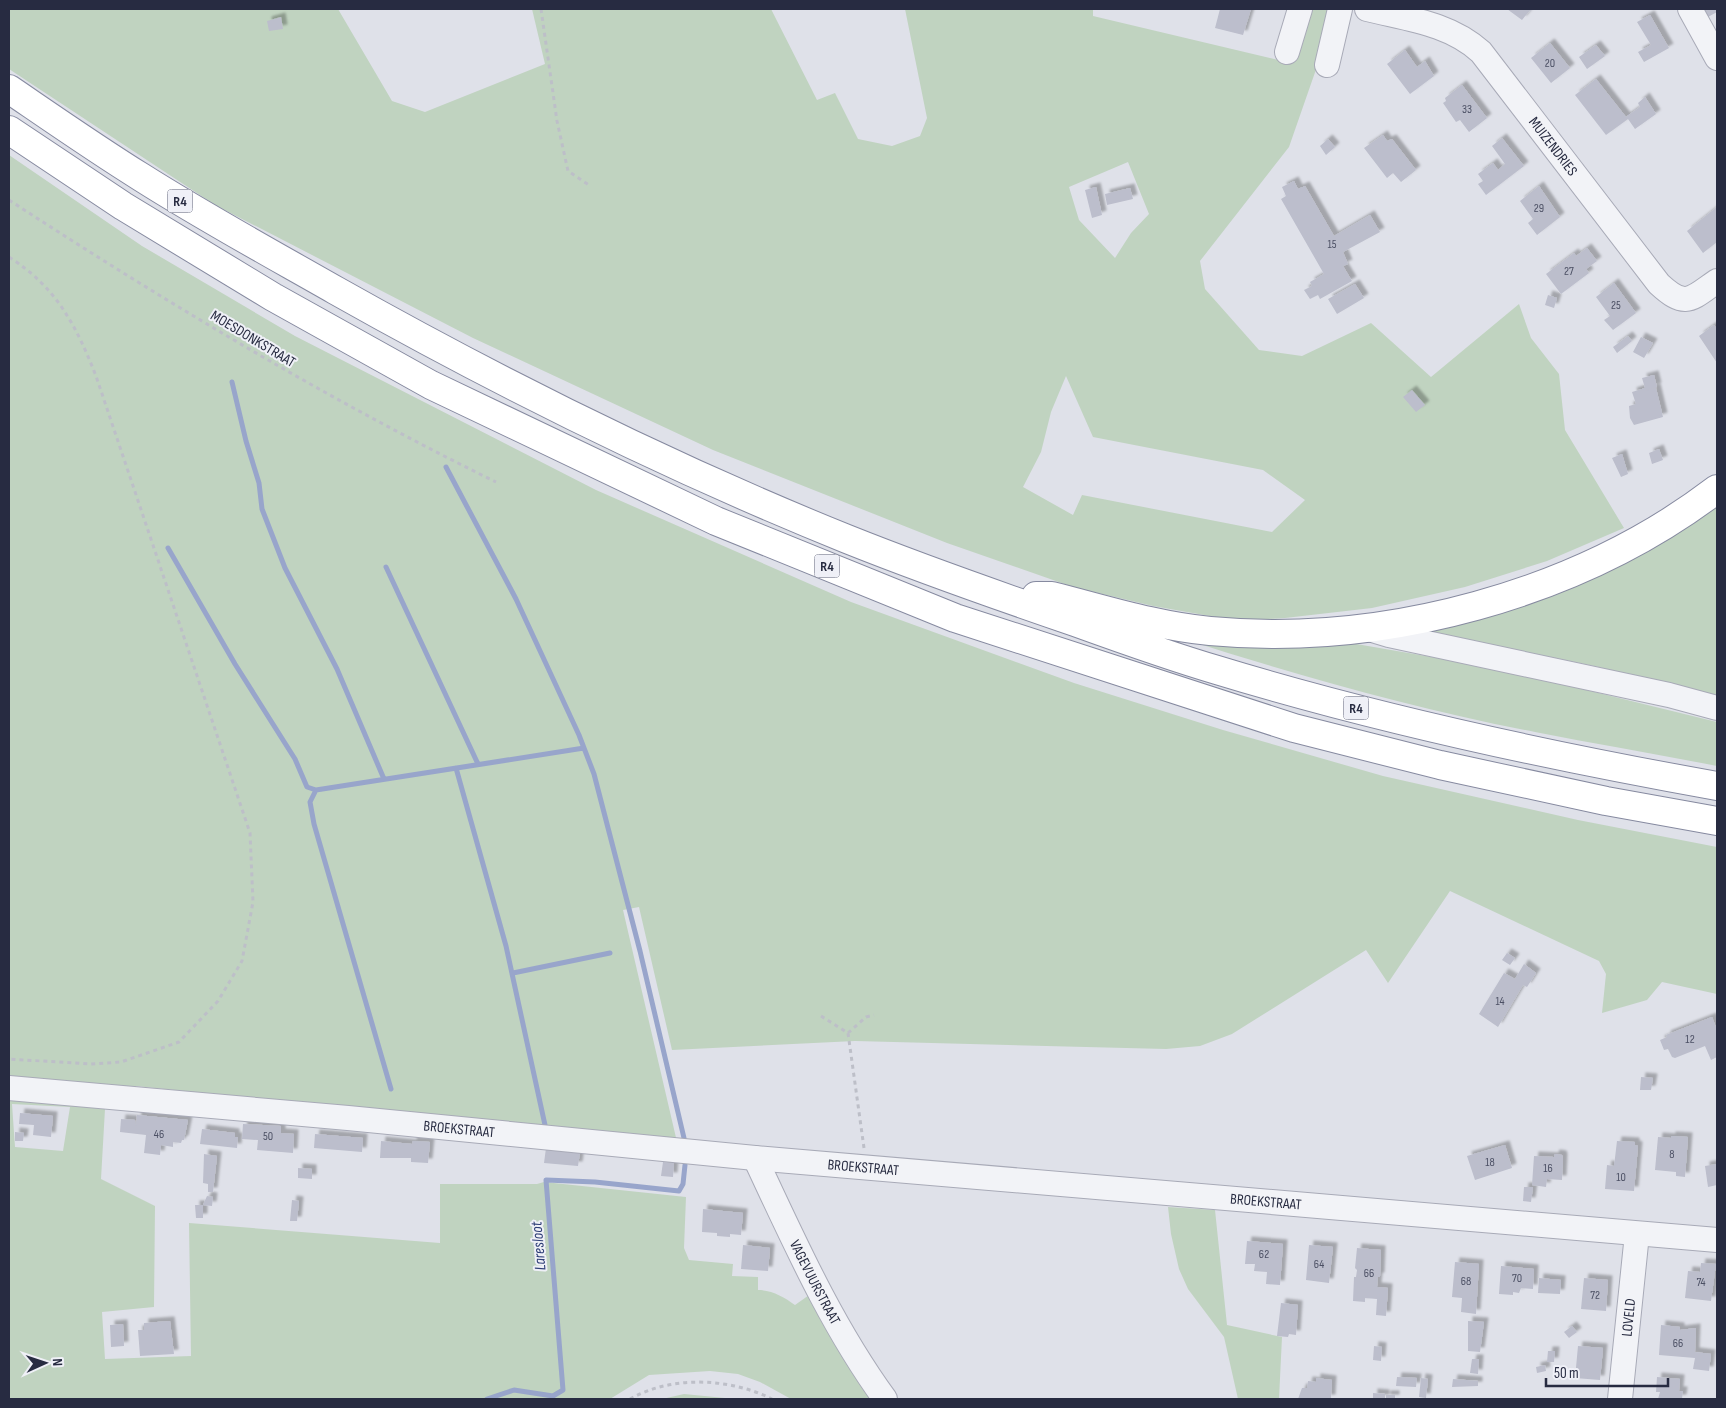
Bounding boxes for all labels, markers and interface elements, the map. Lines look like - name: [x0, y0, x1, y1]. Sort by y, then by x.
- house number: 20: [1545, 56, 1555, 71]
- house number: 33: [1462, 102, 1472, 117]
- street label: MUIZENDRIES: [1525, 113, 1582, 179]
- road number: R4: [168, 190, 192, 212]
- house number: 29: [1534, 201, 1544, 216]
- house number: 15: [1327, 237, 1337, 252]
- house number: 27: [1564, 264, 1574, 279]
- house number: 25: [1611, 298, 1621, 313]
- street label: MOESDONKSTRAAT: [207, 306, 299, 372]
- road number: R4: [814, 554, 840, 578]
- road number: R4: [1344, 696, 1368, 720]
- house number: 14: [1495, 994, 1505, 1009]
- house number: 12: [1685, 1032, 1695, 1047]
- street label: BROEKSTRAAT: [423, 1116, 496, 1142]
- house number: 46: [154, 1127, 164, 1142]
- house number: 50: [263, 1129, 273, 1144]
- house number: 8: [1669, 1147, 1675, 1162]
- street label: BROEKSTRAAT: [827, 1155, 900, 1180]
- house number: 18: [1485, 1155, 1495, 1170]
- house number: 16: [1543, 1161, 1553, 1176]
- house number: 10: [1616, 1170, 1626, 1185]
- street label: BROEKSTRAAT: [1229, 1189, 1302, 1214]
- water label: Laresloot: [527, 1220, 551, 1271]
- street label: VAGEVUURSTRAAT: [785, 1237, 845, 1328]
- house number: 62: [1259, 1247, 1269, 1262]
- house number: 64: [1314, 1257, 1324, 1272]
- house number: 66: [1364, 1266, 1374, 1281]
- house number: 70: [1512, 1271, 1522, 1286]
- house number: 68: [1461, 1274, 1471, 1289]
- house number: 74: [1696, 1275, 1706, 1290]
- house number: 72: [1590, 1288, 1600, 1303]
- street label: LOVELD: [1617, 1297, 1640, 1338]
- house number: 66: [1673, 1336, 1683, 1351]
- north arrow: [20, 1338, 70, 1388]
- scale bar: [1546, 1356, 1668, 1388]
- text: N: [49, 1358, 66, 1367]
- text: 50 m: [1554, 1364, 1579, 1383]

